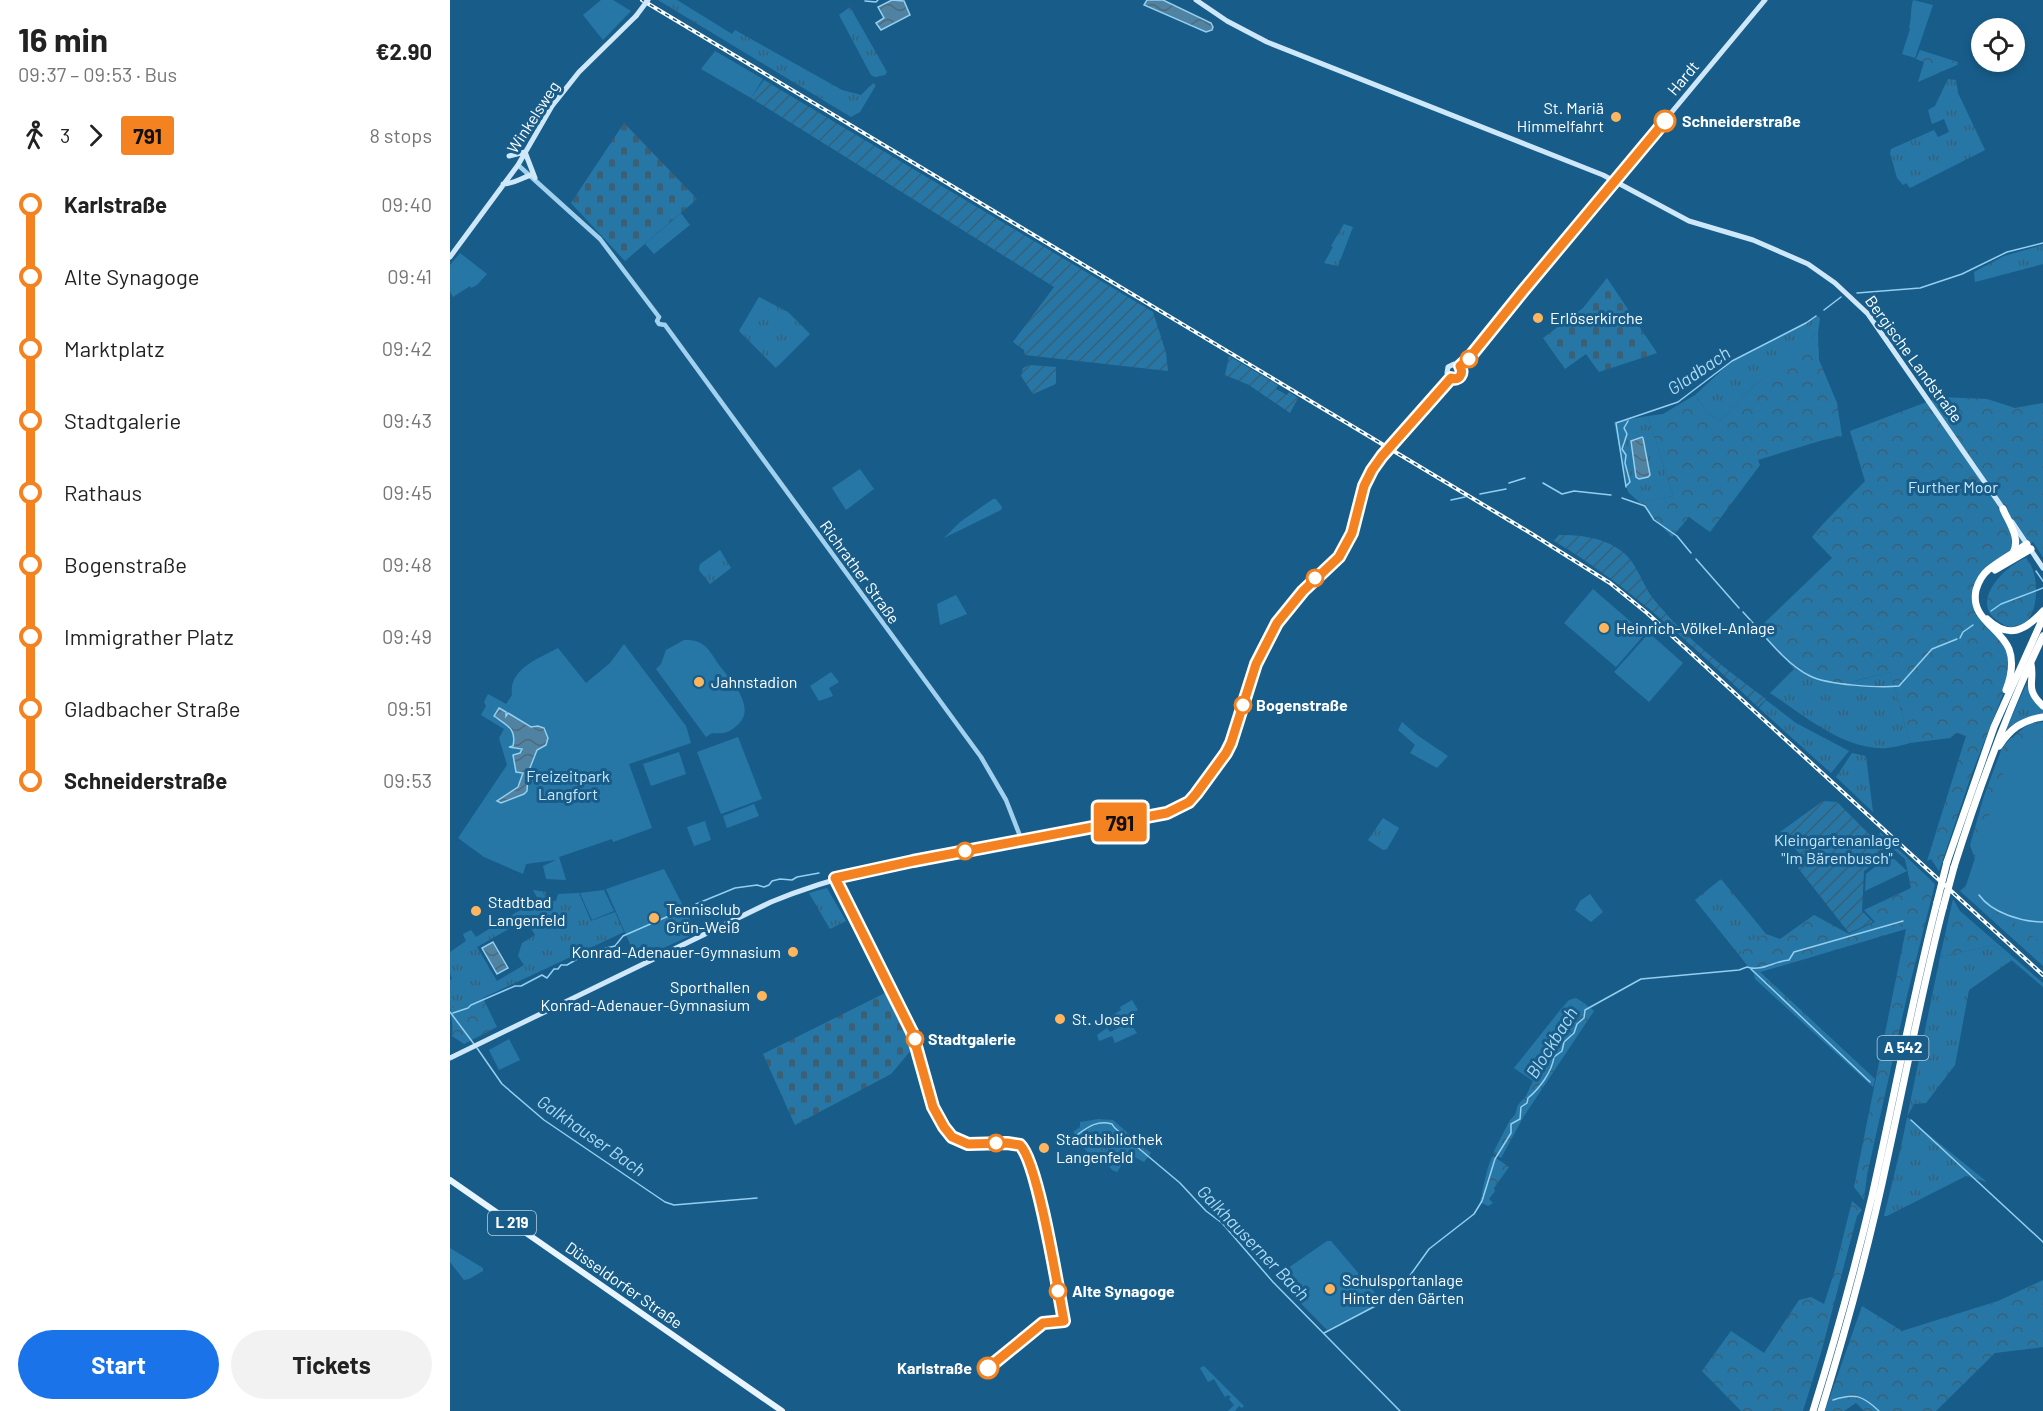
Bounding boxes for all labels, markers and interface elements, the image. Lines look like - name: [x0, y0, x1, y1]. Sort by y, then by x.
- map controls: [1971, 18, 2025, 72]
- button: locate: [1971, 18, 2025, 72]
- text: 16 min: [18, 19, 108, 59]
- text: €2.90: [376, 38, 432, 64]
- street label: Hardt: [1663, 57, 1702, 99]
- text: 09:37 – 09:53 · Bus: [18, 62, 177, 86]
- street label: Winkelsweg: [502, 77, 563, 156]
- place label: St. Mariä Himmelfahrt: [1517, 98, 1604, 135]
- marker: St. Mariä Himmelfahrt: [1609, 110, 1623, 124]
- marker: Schneiderstraße: [1654, 110, 1676, 132]
- place label: Schneiderstraße: [1682, 111, 1801, 130]
- icon: walk: [18, 119, 51, 152]
- icon: forward: [79, 119, 112, 152]
- text: 3: [60, 123, 70, 147]
- text: 791: [133, 123, 162, 148]
- text: 8 stops: [369, 123, 432, 147]
- text: Karlstraße: [64, 191, 167, 217]
- text: 09:40: [381, 192, 432, 216]
- text: Alte Synagoge: [64, 263, 200, 289]
- text: 09:41: [387, 264, 432, 288]
- street label: Bergische Landstraße: [1862, 291, 1967, 426]
- place label: Erlöserkirche: [1550, 308, 1643, 327]
- marker: Erlöserkirche: [1531, 311, 1545, 325]
- text: Marktplatz: [64, 335, 164, 361]
- text: 09:42: [382, 336, 432, 360]
- water label: Gladbach: [1663, 341, 1734, 399]
- unlabelled marker: [1460, 350, 1478, 368]
- text: Stadtgalerie: [64, 407, 181, 433]
- text: 09:43: [382, 408, 432, 432]
- park label: Further Moor: [1908, 477, 1998, 496]
- text: Rathaus: [64, 479, 142, 505]
- text: 09:45: [382, 480, 432, 504]
- street label: Richrather Straße: [817, 516, 904, 627]
- text: Bogenstraße: [64, 551, 187, 577]
- text: 09:48: [382, 552, 432, 576]
- unlabelled marker: [1306, 569, 1324, 587]
- place label: Heinrich-Völkel-Anlage: [1616, 618, 1775, 637]
- marker: Heinrich-Völkel-Anlage: [1597, 621, 1611, 635]
- text: Immigrather Platz: [64, 623, 233, 649]
- text: 09:49: [382, 624, 432, 648]
- place label: Jahnstadion: [711, 672, 798, 691]
- marker: Jahnstadion: [692, 675, 706, 689]
- text: Gladbacher Straße: [64, 695, 240, 721]
- place label: Bogenstraße: [1256, 695, 1348, 714]
- text: 09:51: [387, 696, 432, 720]
- marker: Bogenstraße: [1234, 696, 1252, 714]
- park label: Freizeitpark Langfort: [526, 766, 610, 803]
- text: Schneiderstraße: [64, 767, 227, 793]
- text: 09:53: [383, 768, 432, 792]
- line badge: 791: [1086, 802, 1154, 842]
- text: 791: [1106, 810, 1134, 835]
- park label: Kleingartenanlage "Im Bärenbusch": [1774, 830, 1900, 867]
- unlabelled marker: [956, 842, 974, 860]
- place label: Stadtbad Langenfeld: [488, 892, 566, 929]
- place label: Tennisclub Grün-Weiß: [666, 899, 741, 936]
- marker: Stadtbad Langenfeld: [469, 904, 483, 918]
- marker: Tennisclub Grün-Weiß: [647, 911, 661, 925]
- place label: Konrad-Adenauer-Gymnasium: [572, 942, 781, 961]
- marker: Konrad-Adenauer-Gymnasium: [786, 945, 800, 959]
- place label: Sporthallen Konrad-Adenauer-Gymnasium: [541, 977, 750, 1014]
- marker: Sporthallen Konrad-Adenauer-Gymnasium: [755, 989, 769, 1003]
- water label: Blockbach: [1521, 1003, 1582, 1082]
- place label: St. Josef: [1072, 1009, 1135, 1028]
- marker: St. Josef: [1053, 1012, 1067, 1026]
- place label: Stadtgalerie: [928, 1029, 1016, 1048]
- marker: Stadtgalerie: [906, 1030, 924, 1048]
- road number: A 542: [1878, 1036, 1928, 1060]
- water label: Galkhauser Bach: [533, 1090, 650, 1181]
- place label: Stadtbibliothek Langenfeld: [1056, 1129, 1163, 1166]
- unlabelled marker: [987, 1134, 1005, 1152]
- marker: Stadtbibliothek Langenfeld: [1037, 1141, 1051, 1155]
- water label: Galkhauserner Bach: [1193, 1180, 1315, 1305]
- road number: L 219: [488, 1211, 536, 1235]
- street label: Düsseldorfer Straße: [562, 1237, 686, 1332]
- place label: Schulsportanlage Hinter den Gärten: [1342, 1270, 1464, 1307]
- place label: Alte Synagoge: [1072, 1281, 1175, 1300]
- marker: Alte Synagoge: [1049, 1282, 1067, 1300]
- marker: Schulsportanlage Hinter den Gärten: [1323, 1282, 1337, 1296]
- button: Start: [18, 1330, 219, 1399]
- button: Tickets: [231, 1330, 432, 1399]
- marker: Karlstraße: [977, 1357, 999, 1379]
- place label: Karlstraße: [897, 1358, 972, 1377]

